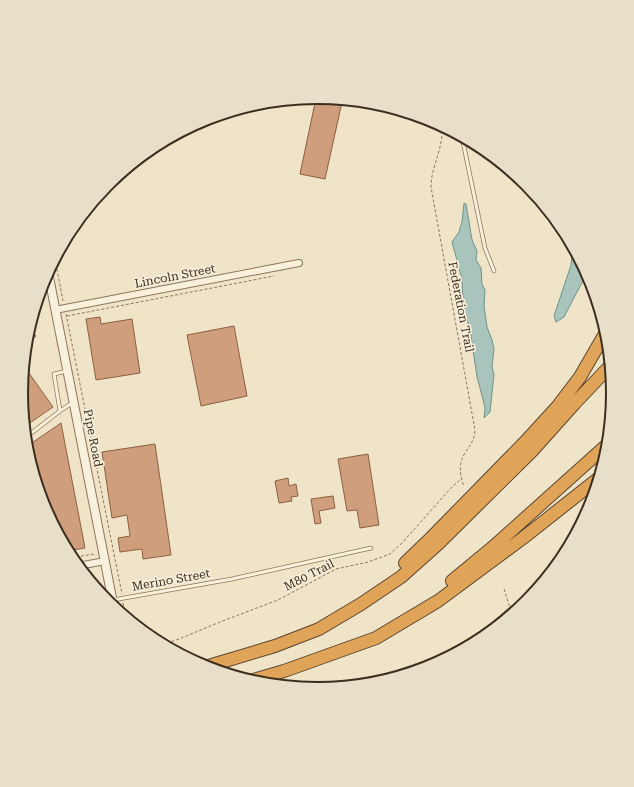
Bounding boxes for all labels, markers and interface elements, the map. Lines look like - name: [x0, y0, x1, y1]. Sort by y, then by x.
- street label: Lincoln Street: [133, 261, 217, 291]
- street label: Federation Trail: [445, 261, 477, 354]
- street label: Pipe Road: [81, 408, 106, 468]
- street label: M80 Trail: [281, 556, 337, 594]
- street label: Merino Street: [131, 566, 212, 594]

